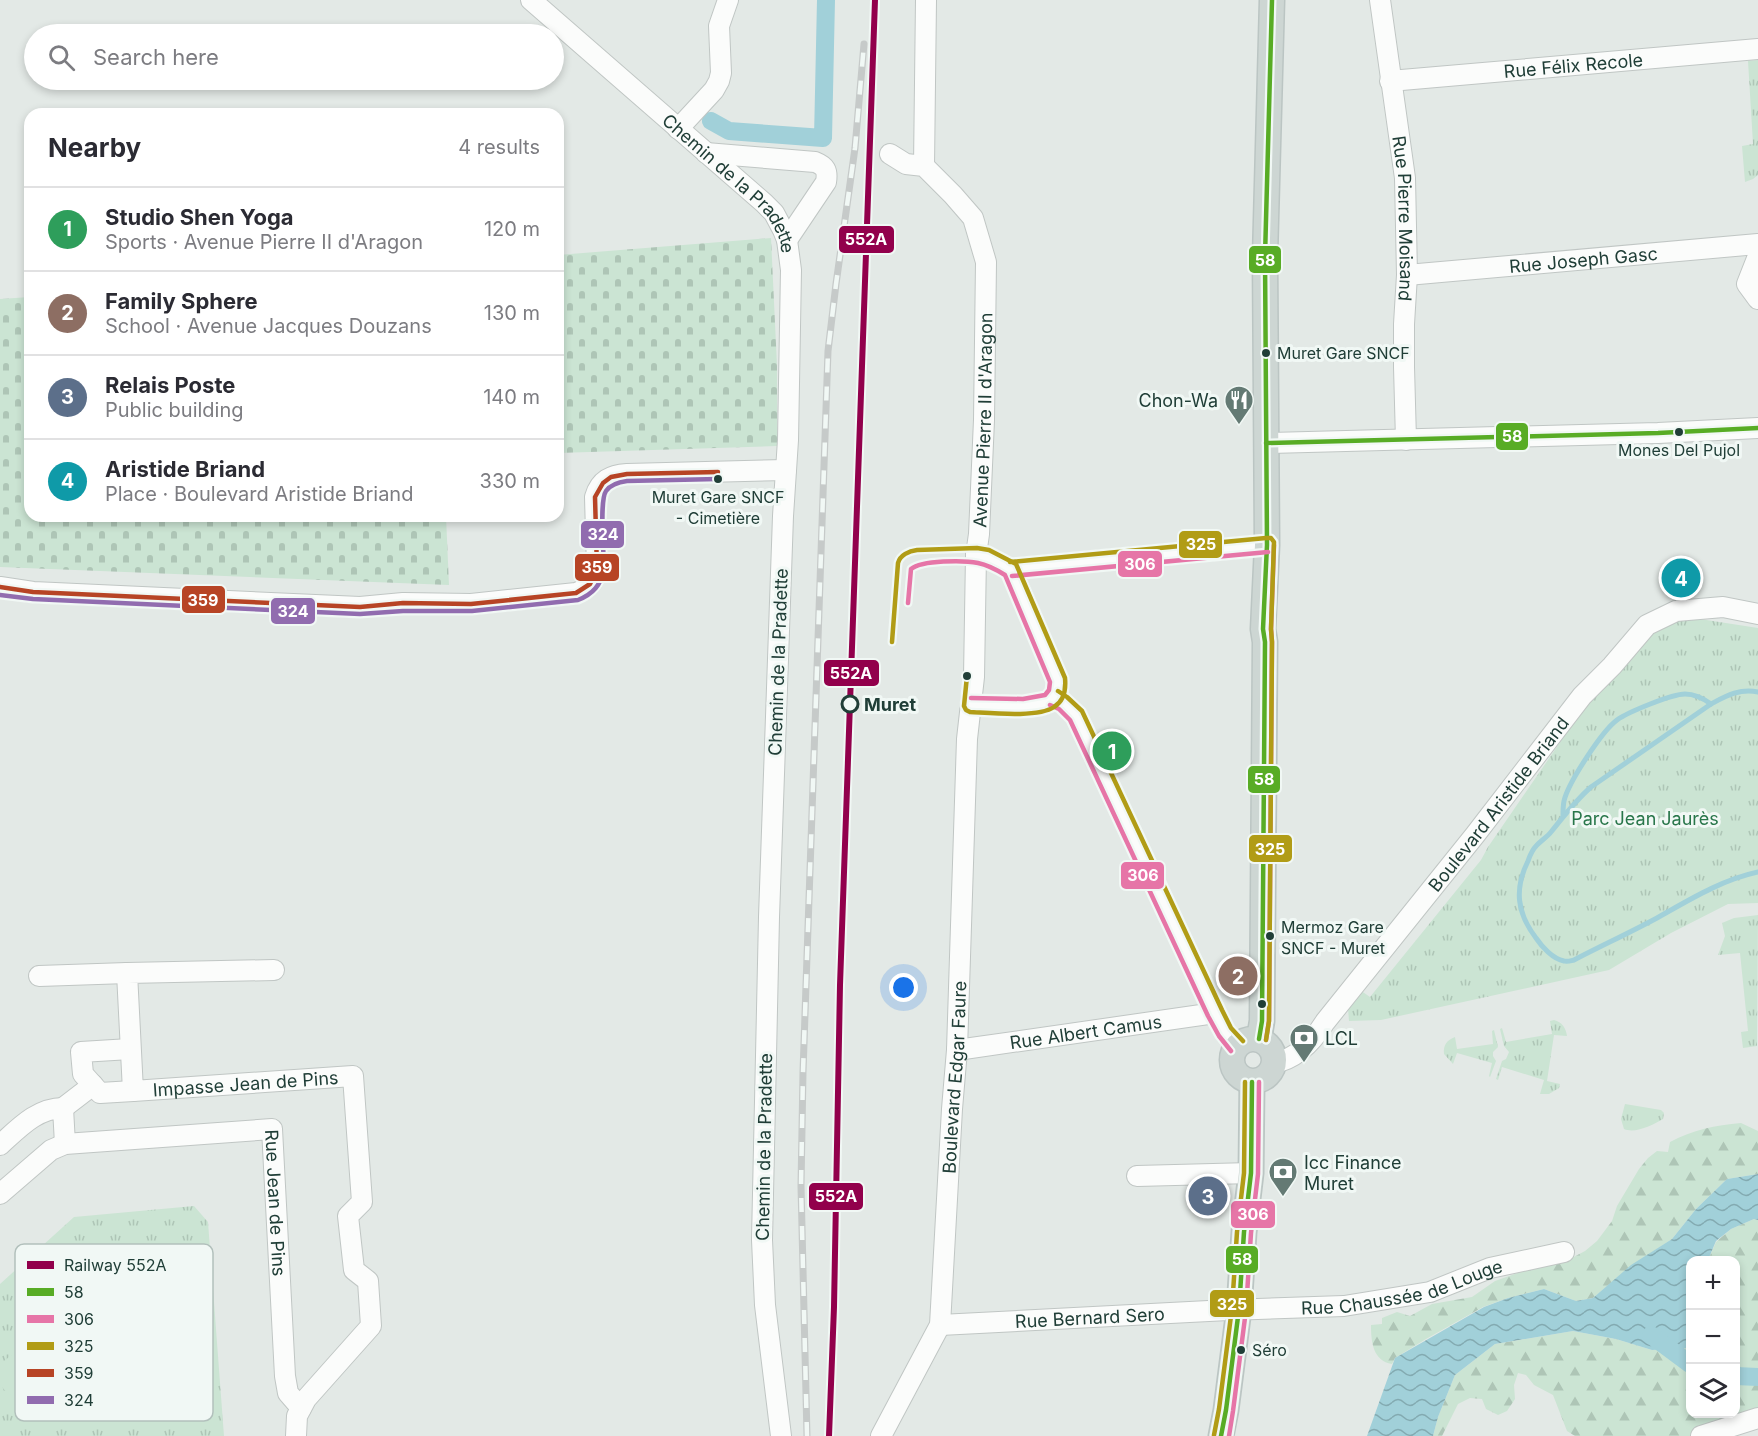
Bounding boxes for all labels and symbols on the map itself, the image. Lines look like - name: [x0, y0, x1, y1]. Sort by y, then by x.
- street label: Rue Félix Recole: [1503, 49, 1644, 82]
- street label: Chemin de la Pradette: [658, 109, 799, 254]
- street label: Rue Pierre Moisand: [1389, 134, 1418, 302]
- line badge: 552A: [838, 225, 895, 254]
- text: 552A: [845, 229, 887, 249]
- street label: Rue Joseph Gasc: [1508, 242, 1658, 276]
- line badge: 58: [1248, 245, 1282, 274]
- text: 58: [1255, 250, 1275, 270]
- street label: Avenue Pierre II d'Aragon: [969, 312, 996, 528]
- place label: Muret Gare SNCF: [1277, 343, 1410, 363]
- marker: Muret Gare SNCF: [1260, 347, 1272, 359]
- restaurant icon: Chon-Wa: [1223, 384, 1255, 426]
- place label: Chon-Wa: [1138, 390, 1218, 411]
- line badge: 58: [1495, 422, 1529, 451]
- text: 58: [1502, 426, 1522, 446]
- marker: Mones Del Pujol: [1673, 426, 1685, 438]
- place label: Mones Del Pujol: [1618, 440, 1740, 460]
- marker: Muret Gare SNCF - Cimetière: [712, 473, 724, 485]
- place label: Muret Gare SNCF - Cimetière: [652, 487, 784, 528]
- line badge: 324: [580, 520, 625, 549]
- text: 324: [588, 524, 619, 544]
- line badge: 325: [1178, 530, 1223, 559]
- text: 325: [1186, 534, 1216, 554]
- line badge: 306: [1117, 550, 1163, 578]
- line badge: 359: [574, 553, 620, 582]
- text: 306: [1124, 554, 1156, 574]
- pin: 4: [1662, 556, 1700, 600]
- text: 359: [582, 557, 612, 577]
- street label: Chemin de la Pradette: [764, 568, 792, 756]
- line badge: 359: [181, 585, 226, 614]
- text: 359: [188, 590, 218, 610]
- line badge: 324: [270, 597, 316, 625]
- text: 324: [278, 601, 309, 621]
- line badge: 552A: [823, 659, 880, 687]
- text: 552A: [830, 663, 872, 683]
- unlabelled marker: [961, 670, 973, 682]
- place label: Muret: [864, 694, 917, 715]
- marker: Muret: [841, 695, 859, 713]
- street label: Boulevard Aristide Briand: [1424, 712, 1573, 895]
- pin: 1: [1092, 728, 1132, 774]
- line badge: 58: [1247, 765, 1281, 794]
- text: 58: [1254, 769, 1274, 789]
- park label: Parc Jean Jaurès: [1571, 808, 1719, 829]
- line badge: 325: [1248, 834, 1293, 863]
- text: 325: [1255, 839, 1285, 859]
- line badge: 306: [1120, 861, 1165, 890]
- text: 306: [1127, 865, 1159, 885]
- place label: Mermoz Gare SNCF - Muret: [1281, 917, 1385, 958]
- marker: Mermoz Gare SNCF - Muret: [1264, 930, 1276, 942]
- pin: 2: [1218, 954, 1258, 998]
- your location: [889, 973, 918, 1002]
- street label: Boulevard Edgar Faure: [938, 980, 970, 1174]
- unlabelled marker: [1256, 998, 1268, 1010]
- street label: Rue Albert Camus: [1008, 1010, 1163, 1053]
- bank icon: LCL: [1288, 1022, 1320, 1064]
- place label: LCL: [1325, 1028, 1358, 1049]
- street label: Chemin de la Pradette: [752, 1053, 776, 1241]
- street label: Impasse Jean de Pins: [152, 1067, 339, 1100]
- street label: Rue Jean de Pins: [262, 1129, 290, 1277]
- place label: Icc Finance Muret: [1304, 1152, 1402, 1194]
- bank icon: Icc Finance Muret: [1267, 1156, 1299, 1198]
- pin: 3: [1188, 1174, 1228, 1218]
- line badge: 552A: [808, 1182, 864, 1211]
- text: 552A: [815, 1186, 857, 1206]
- line badge: 306: [1230, 1200, 1276, 1229]
- text: 306: [1237, 1204, 1269, 1224]
- legend: [15, 1244, 213, 1421]
- line badge: 58: [1225, 1245, 1259, 1274]
- text: 58: [1232, 1249, 1252, 1269]
- text: Railway 552A: [64, 1255, 167, 1275]
- street label: Rue Chaussée de Louge: [1301, 1255, 1504, 1318]
- text: 58: [64, 1282, 84, 1302]
- line badge: 325: [1209, 1289, 1255, 1318]
- text: 325: [1217, 1294, 1247, 1314]
- street label: Rue Bernard Sero: [1014, 1303, 1165, 1332]
- text: 306: [64, 1309, 94, 1329]
- text: 325: [64, 1336, 93, 1356]
- place label: Séro: [1252, 1340, 1287, 1360]
- marker: Séro: [1235, 1344, 1247, 1356]
- text: 359: [64, 1363, 94, 1383]
- text: 324: [64, 1390, 94, 1410]

